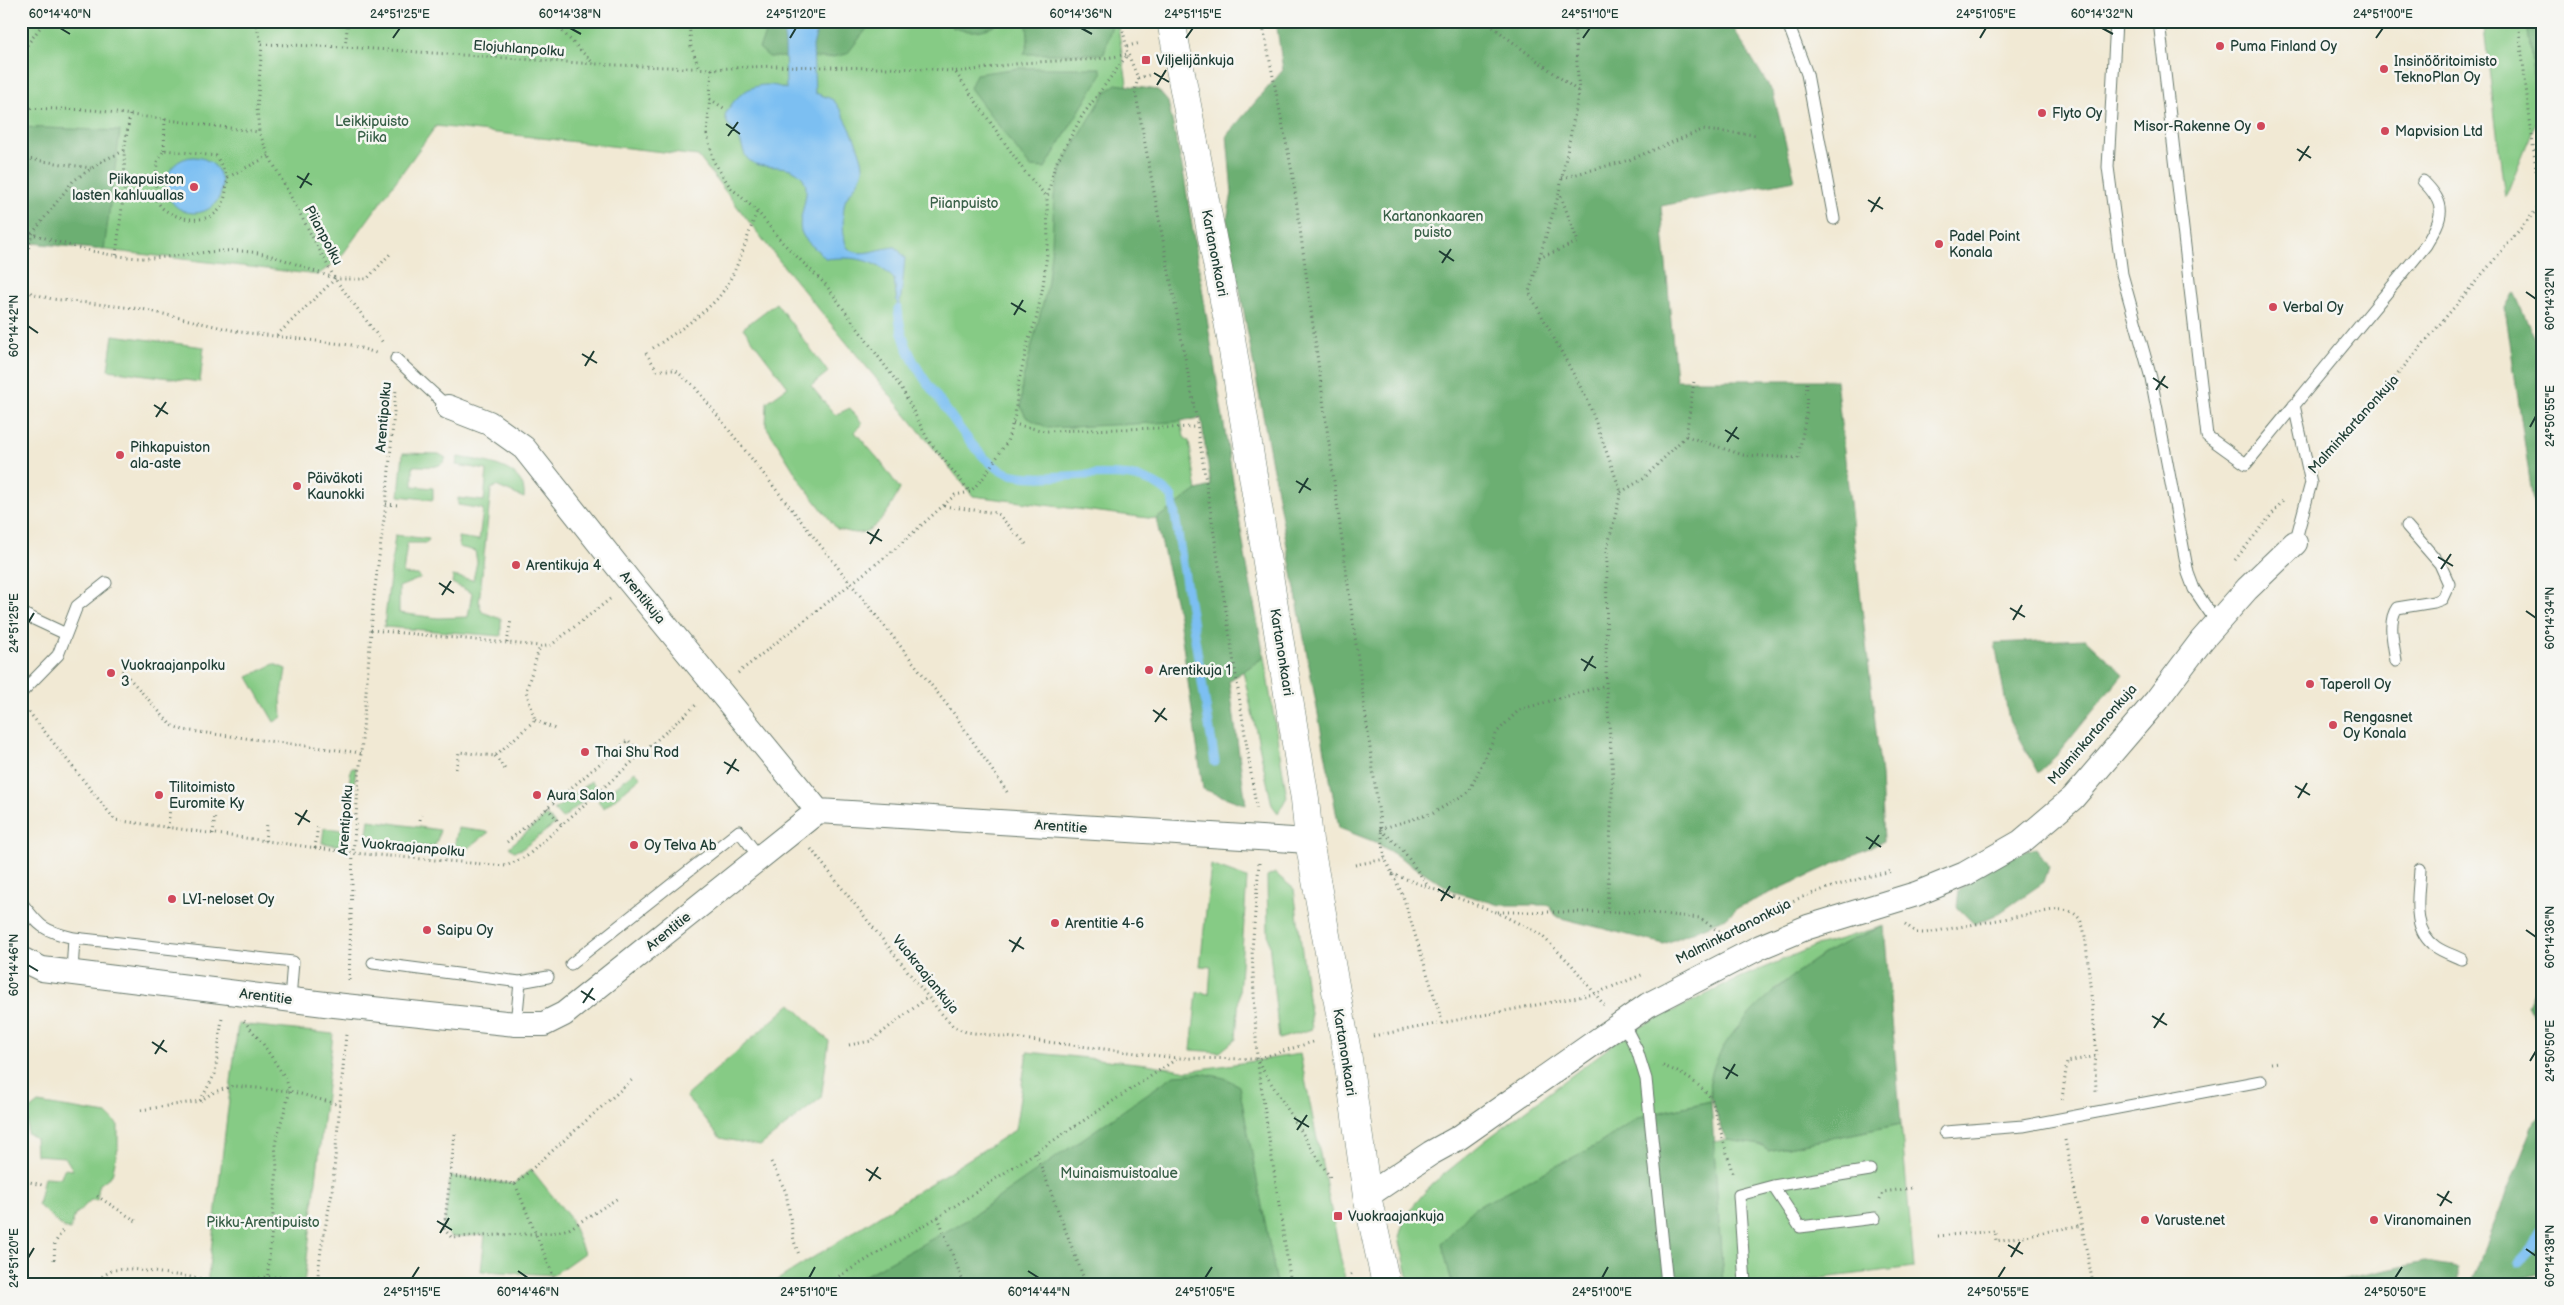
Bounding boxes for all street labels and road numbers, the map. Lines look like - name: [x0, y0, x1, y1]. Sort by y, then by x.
- street label: Elojuhlanpolku: [473, 37, 565, 60]
- street label: Piianpolku: [301, 203, 346, 268]
- street label: Kartanonkaari: [1198, 208, 1231, 298]
- street label: Malminkartanonkuja: [2305, 371, 2402, 477]
- street label: Arentipolku: [372, 381, 395, 453]
- street label: Arentikuja: [616, 568, 669, 627]
- street label: Kartanonkaari: [1266, 607, 1297, 697]
- street label: Malminkartanonkuja: [2044, 681, 2141, 788]
- street label: Arentipolku: [335, 784, 356, 856]
- street label: Arentitie: [1034, 816, 1088, 837]
- street label: Vuokraajanpolku: [360, 834, 466, 861]
- street label: Malminkartanonkuja: [1673, 895, 1794, 968]
- street label: Arentitie: [642, 908, 694, 955]
- street label: Vuokraajankuja: [889, 932, 963, 1017]
- street label: Arentitie: [239, 985, 293, 1008]
- street label: Kartanonkaari: [1329, 1007, 1360, 1097]

